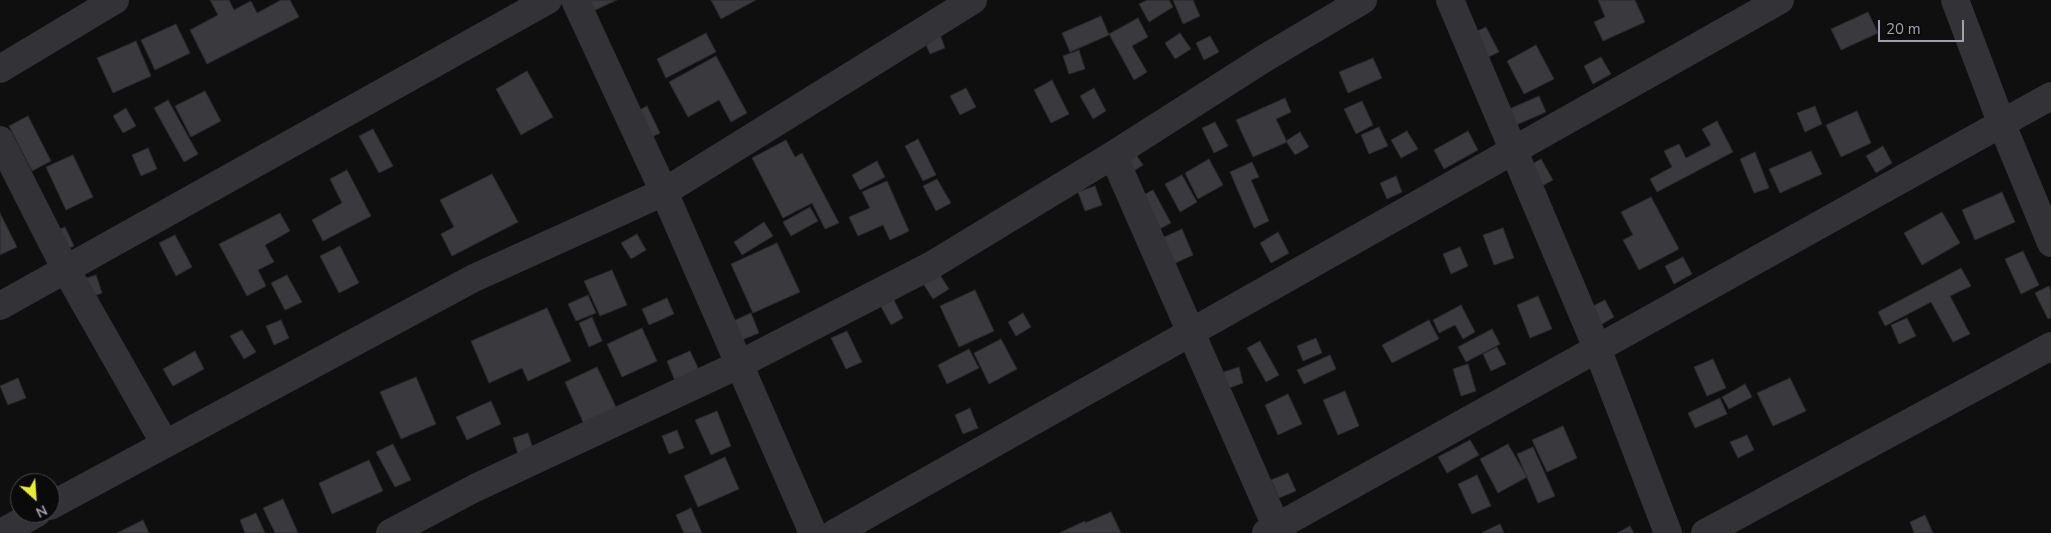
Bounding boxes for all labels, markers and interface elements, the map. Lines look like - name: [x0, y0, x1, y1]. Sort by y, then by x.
- scale bar: [1881, 10, 1967, 42]
- text: 20 m: [1886, 19, 1921, 39]
- north arrow: [10, 473, 60, 523]
- text: N: [32, 500, 50, 522]

